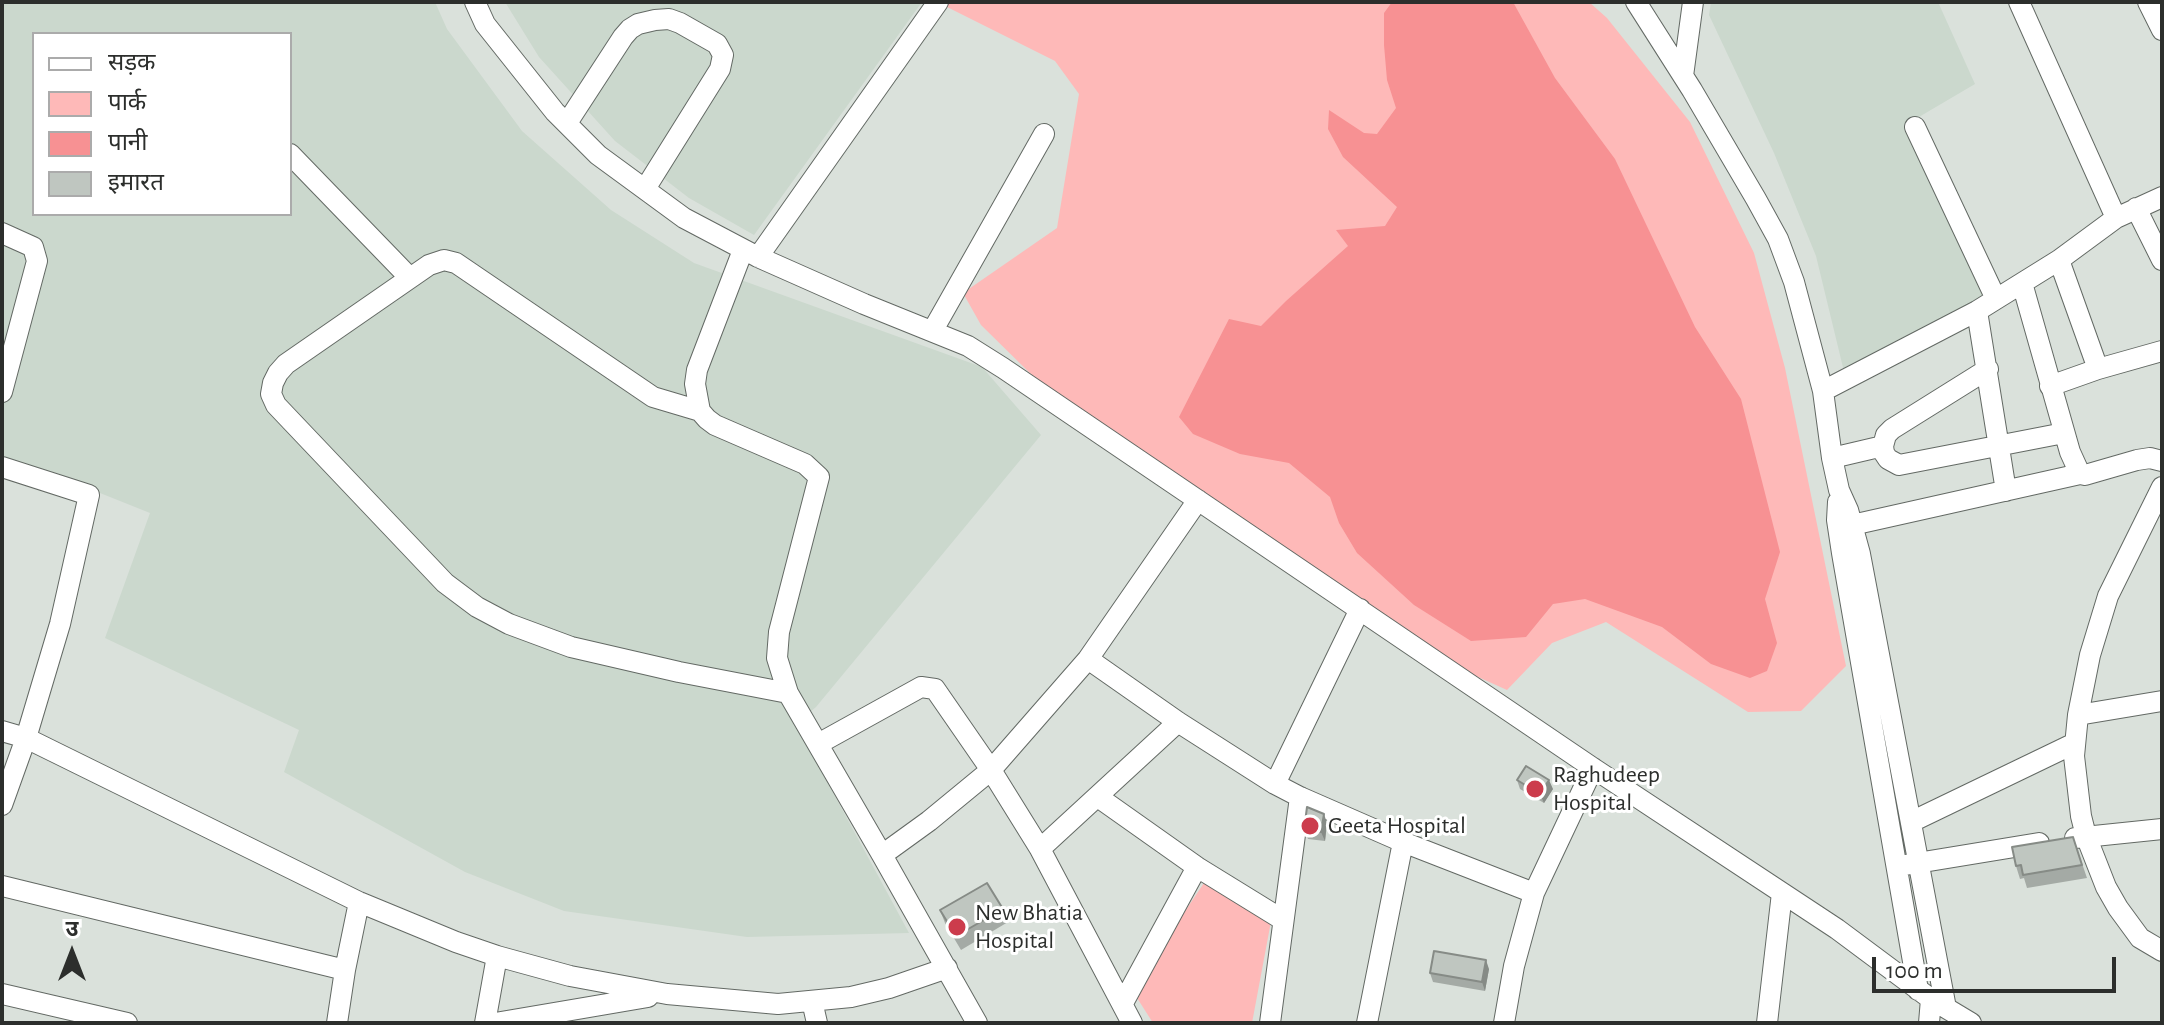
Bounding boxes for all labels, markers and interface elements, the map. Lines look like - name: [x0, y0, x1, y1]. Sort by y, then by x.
- legend: [32, 32, 292, 216]
- text: सड़क: [108, 51, 156, 75]
- text: पार्क: [108, 91, 146, 115]
- text: पानी: [108, 131, 147, 155]
- text: इमारत: [108, 171, 164, 195]
- place label: Raghudeep Hospital: [1553, 761, 1660, 817]
- marker: Raghudeep Hospital: [1524, 778, 1546, 800]
- place label: Geeta Hospital: [1328, 812, 1466, 840]
- marker: Geeta Hospital: [1299, 815, 1321, 837]
- place label: New Bhatia Hospital: [975, 899, 1083, 955]
- north arrow: [32, 913, 112, 993]
- marker: New Bhatia Hospital: [946, 916, 968, 938]
- text: उ: [66, 918, 78, 940]
- scale bar: [1876, 941, 2120, 991]
- text: 100 m: [1886, 959, 1943, 983]

